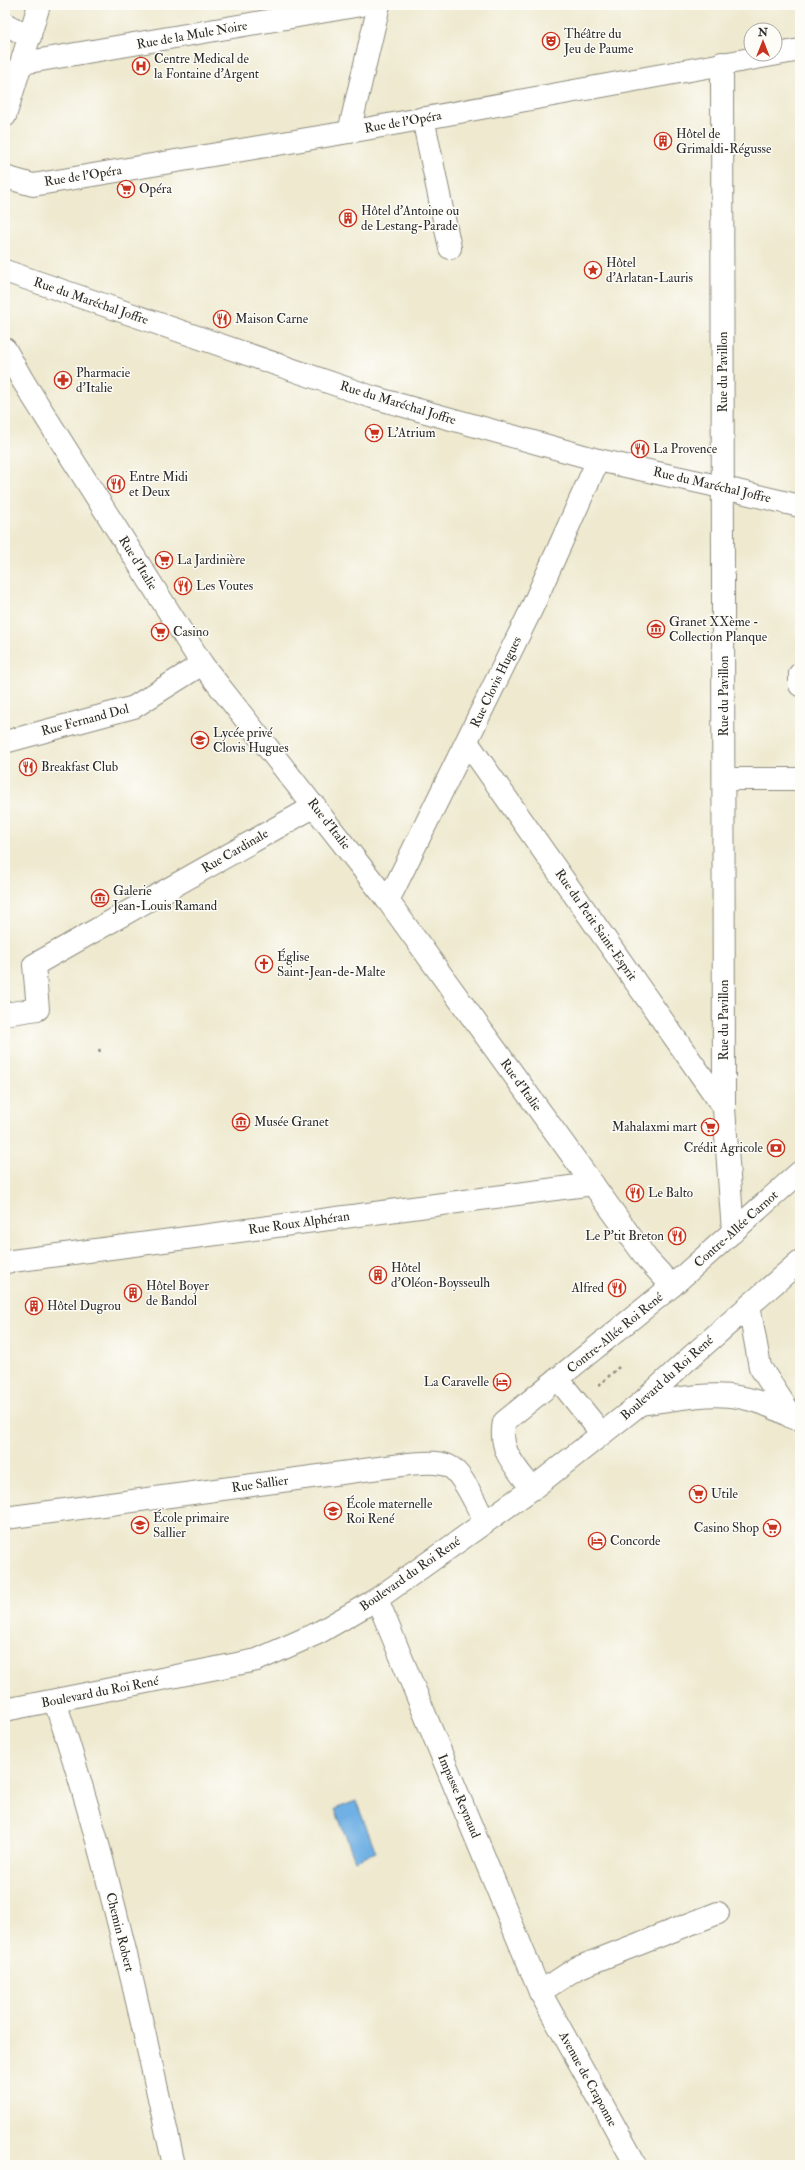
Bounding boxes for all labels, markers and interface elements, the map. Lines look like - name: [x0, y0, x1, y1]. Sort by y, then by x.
- street label: Rue de la Mule Noire: [136, 17, 249, 53]
- north arrow: [743, 22, 783, 62]
- place label: Théâtre du Jeu de Paume: [563, 26, 634, 57]
- text: N: [757, 26, 769, 39]
- theatre icon: Théâtre du Jeu de Paume: [541, 31, 561, 51]
- place label: Centre Medical de la Fontaine d'Argent: [154, 51, 259, 82]
- hospital icon: Centre Medical de la Fontaine d'Argent: [131, 56, 151, 76]
- street label: Rue de l'Opéra: [363, 107, 444, 138]
- place label: Hôtel de Grimaldi-Régusse: [676, 126, 772, 157]
- building icon: Hôtel de Grimaldi-Régusse: [653, 131, 673, 151]
- street label: Rue de l'Opéra: [43, 162, 124, 191]
- supermarket icon: Opéra: [116, 179, 136, 199]
- place label: Opéra: [139, 181, 172, 198]
- place label: Hôtel d'Antoine ou de Lestang-Parade: [361, 203, 460, 234]
- building icon: Hôtel d'Antoine ou de Lestang-Parade: [338, 208, 358, 228]
- place label: Hôtel d'Arlatan-Lauris: [606, 255, 694, 286]
- place icon: Hôtel d'Arlatan-Lauris: [583, 260, 603, 280]
- street label: Rue du Maréchal Joffre: [31, 274, 151, 328]
- restaurant icon: Maison Carne: [212, 309, 232, 329]
- place label: Maison Carne: [235, 311, 309, 327]
- street label: Rue du Pavillon: [715, 331, 731, 413]
- place label: Pharmacie d'Italie: [76, 365, 131, 396]
- pharmacy icon: Pharmacie d'Italie: [53, 370, 73, 390]
- street label: Rue du Maréchal Joffre: [338, 378, 458, 428]
- supermarket icon: L'Atrium: [364, 423, 384, 443]
- place label: L'Atrium: [387, 425, 436, 441]
- restaurant icon: La Provence: [630, 439, 650, 459]
- place label: La Provence: [653, 441, 718, 457]
- street label: Rue du Maréchal Joffre: [652, 464, 773, 506]
- place label: Entre Midi et Deux: [129, 469, 189, 500]
- restaurant icon: Entre Midi et Deux: [106, 474, 126, 494]
- street label: Rue d'Italie: [115, 533, 161, 593]
- supermarket icon: La Jardinière: [154, 550, 174, 570]
- place label: La Jardinière: [177, 552, 246, 568]
- restaurant icon: Les Voutes: [173, 576, 193, 596]
- place label: Les Voutes: [196, 578, 254, 594]
- place label: Granet XXème - Collection Planque: [669, 614, 768, 645]
- museum icon: Granet XXème - Collection Planque: [646, 619, 666, 639]
- supermarket icon: Casino: [150, 622, 170, 642]
- place label: Casino: [173, 624, 209, 640]
- street label: Rue Clovis Hugues: [467, 633, 525, 730]
- street label: Rue du Pavillon: [716, 655, 732, 737]
- street label: Rue Fernand Dol: [39, 700, 131, 739]
- place label: Lycée privé Clovis Hugues: [213, 725, 289, 756]
- school or university icon: Lycée privé Clovis Hugues: [190, 730, 210, 750]
- restaurant icon: Breakfast Club: [18, 757, 38, 777]
- place label: Breakfast Club: [41, 759, 118, 775]
- street label: Rue d'Italie: [304, 795, 354, 853]
- street label: Rue Cardinale: [199, 825, 272, 876]
- street label: Rue du Petit Saint-Esprit: [551, 866, 641, 984]
- place label: Galerie Jean-Louis Ramand: [112, 883, 218, 914]
- museum icon: Galerie Jean-Louis Ramand: [90, 888, 110, 908]
- place label: Église Saint-Jean-de-Malte: [277, 948, 386, 980]
- church icon: Église Saint-Jean-de-Malte: [254, 954, 274, 974]
- street label: Rue du Pavillon: [716, 979, 732, 1061]
- street label: Rue d'Italie: [497, 1056, 546, 1115]
- museum icon: Musée Granet: [231, 1112, 251, 1132]
- place label: Musée Granet: [254, 1114, 329, 1130]
- supermarket icon: Mahalaxmi mart: [700, 1117, 720, 1137]
- place label: Mahalaxmi mart: [612, 1119, 697, 1135]
- bank icon: Crédit Agricole: [766, 1138, 786, 1158]
- place label: Crédit Agricole: [684, 1140, 764, 1156]
- restaurant icon: Le Balto: [625, 1183, 645, 1203]
- place label: Le Balto: [648, 1185, 693, 1201]
- street label: Contre-Allée Carnot: [691, 1187, 781, 1271]
- street label: Rue Roux Alphéran: [247, 1208, 351, 1239]
- restaurant icon: Le P'tit Breton: [667, 1226, 687, 1246]
- place label: Le P'tit Breton: [585, 1228, 664, 1244]
- place label: Hôtel d'Oléon-Boysseulh: [391, 1260, 490, 1292]
- building icon: Hôtel d'Oléon-Boysseulh: [368, 1265, 388, 1285]
- place label: Hôtel Boyer de Bandol: [146, 1278, 209, 1309]
- restaurant icon: Alfred: [607, 1278, 627, 1298]
- place label: Alfred: [571, 1280, 605, 1296]
- building icon: Hôtel Boyer de Bandol: [123, 1283, 143, 1303]
- street label: Contre-Allée Roi René: [564, 1289, 667, 1377]
- building icon: Hôtel Dugrou: [24, 1296, 44, 1316]
- place label: Hôtel Dugrou: [47, 1298, 121, 1314]
- street label: Boulevard du Roi René: [617, 1332, 717, 1424]
- hotel icon: La Caravelle: [492, 1372, 512, 1392]
- place label: La Caravelle: [424, 1374, 490, 1390]
- street label: Rue Sallier: [231, 1472, 289, 1496]
- supermarket icon: Utile: [688, 1484, 708, 1504]
- place label: Utile: [711, 1486, 739, 1502]
- place label: École maternelle Roi René: [346, 1495, 433, 1527]
- school or university icon: École maternelle Roi René: [323, 1501, 343, 1521]
- place label: École primaire Sallier: [153, 1509, 230, 1541]
- school or university icon: École primaire Sallier: [130, 1515, 150, 1535]
- supermarket icon: Casino Shop: [762, 1518, 782, 1538]
- place label: Casino Shop: [694, 1520, 759, 1537]
- hotel icon: Concorde: [587, 1531, 607, 1551]
- street label: Boulevard du Roi René: [357, 1533, 464, 1615]
- place label: Concorde: [610, 1533, 661, 1549]
- street label: Boulevard du Roi René: [40, 1673, 161, 1711]
- street label: Impasse Reynaud: [433, 1752, 484, 1841]
- street label: Chemin Robert: [102, 1891, 138, 1973]
- street label: Avenue de Craponne: [554, 2028, 621, 2130]

